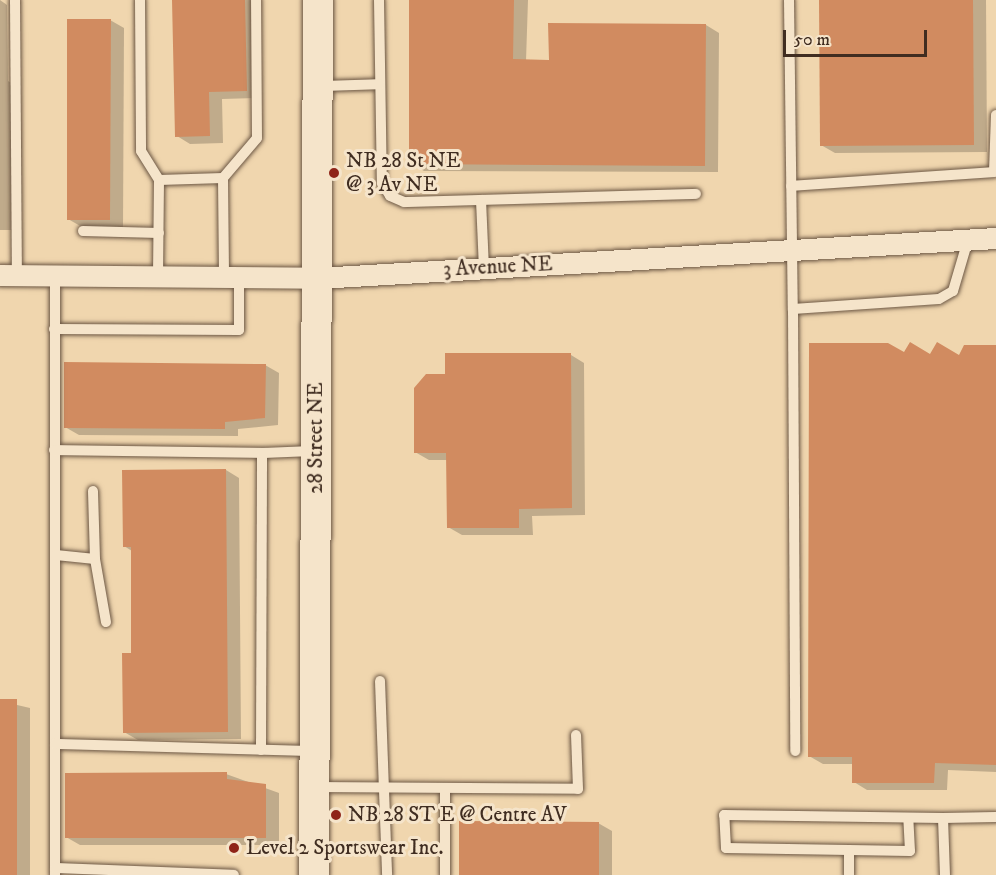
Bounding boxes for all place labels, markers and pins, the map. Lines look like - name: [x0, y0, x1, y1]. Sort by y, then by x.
- place label: NB 28 St NE @ 3 Av NE: [346, 148, 461, 198]
- marker: NB 28 St NE @ 3 Av NE: [327, 166, 341, 180]
- place label: NB 28 ST E @ Centre AV: [348, 802, 567, 828]
- marker: NB 28 ST E @ Centre AV: [329, 808, 343, 822]
- place label: Level 2 Sportswear Inc.: [246, 835, 443, 861]
- marker: Level 2 Sportswear Inc.: [227, 841, 241, 855]

